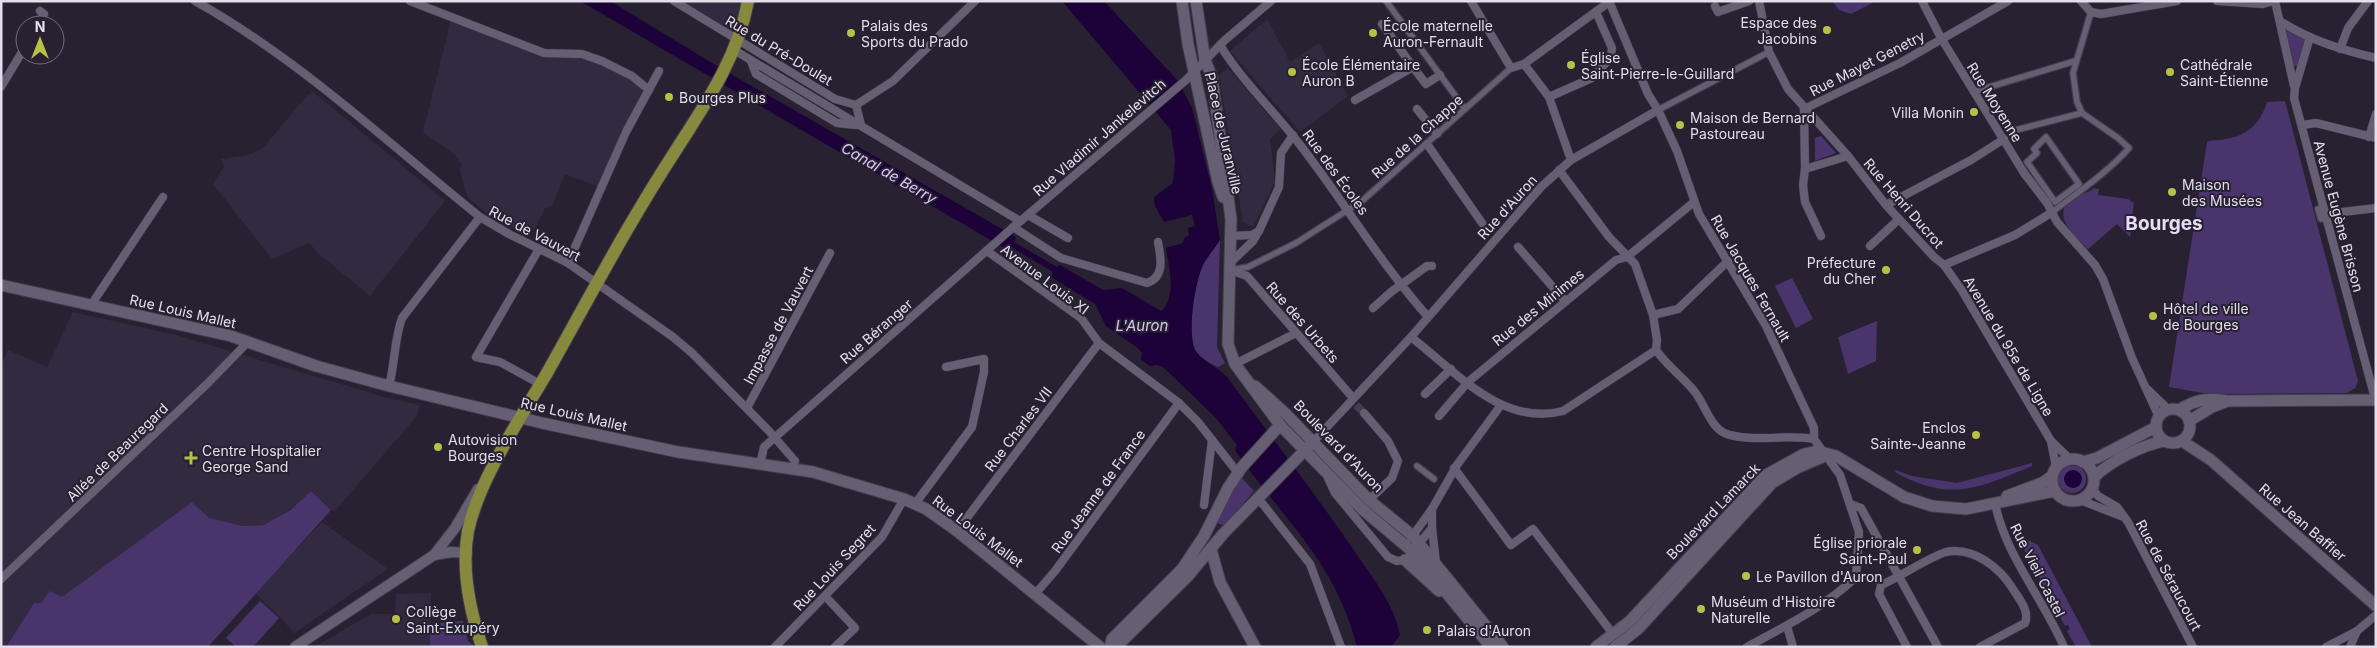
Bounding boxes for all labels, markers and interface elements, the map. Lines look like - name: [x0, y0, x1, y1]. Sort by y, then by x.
- street label: Rue du Pré-Doulet: [722, 11, 836, 89]
- place label: Espace des Jacobins: [1740, 14, 1817, 47]
- north arrow: [15, 15, 65, 65]
- place label: Palais des Sports du Prado: [861, 17, 968, 50]
- place label: École maternelle Auron-Fernault: [1383, 17, 1493, 50]
- text: N: [35, 18, 45, 35]
- marker: Espace des Jacobins: [1821, 24, 1833, 36]
- marker: Palais des Sports du Prado: [845, 27, 857, 39]
- marker: École maternelle Auron-Fernault: [1367, 27, 1379, 39]
- street label: Rue Mayet Genetry: [1807, 27, 1928, 99]
- place label: Église Saint-Pierre-le-Guillard: [1581, 49, 1734, 82]
- place label: École Élémentaire Auron B: [1302, 56, 1420, 89]
- place label: Cathédrale Saint-Étienne: [2180, 56, 2269, 89]
- marker: Église Saint-Pierre-le-Guillard: [1565, 59, 1577, 71]
- street label: Rue Moyenne: [1964, 59, 2026, 145]
- marker: École Élémentaire Auron B: [1286, 66, 1298, 78]
- marker: Cathédrale Saint-Étienne: [2164, 66, 2176, 78]
- street label: Place de Juranville: [1202, 70, 1246, 196]
- street label: Rue Vladimir Jankelevitch: [1029, 75, 1169, 199]
- place label: Bourges Plus: [679, 89, 766, 106]
- marker: Bourges Plus: [663, 91, 675, 103]
- street label: Rue de la Chappe: [1368, 91, 1466, 181]
- place label: Villa Monin: [1891, 104, 1964, 121]
- marker: Villa Monin: [1968, 106, 1980, 118]
- place label: Maison de Bernard Pastoureau: [1690, 109, 1815, 142]
- marker: Maison de Bernard Pastoureau: [1674, 119, 1686, 131]
- street label: Rue des Écoles: [1299, 126, 1373, 218]
- water label: Canal de Berry: [838, 138, 940, 208]
- street label: Avenue Eugène Brisson: [2311, 138, 2367, 294]
- street label: Rue Henri Ducrot: [1860, 155, 1948, 252]
- street label: Rue d'Auron: [1474, 171, 1540, 243]
- place label: Maison des Musées: [2182, 176, 2262, 209]
- marker: Maison des Musées: [2166, 186, 2178, 198]
- street label: Rue de Vauvert: [486, 202, 584, 264]
- street label: Rue Jacques Fernault: [1708, 212, 1794, 345]
- district label: Bourges: [2125, 212, 2203, 235]
- street label: Avenue Louis XI: [998, 240, 1092, 318]
- place label: Préfecture du Cher: [1807, 254, 1876, 287]
- street label: Impasse de Vauvert: [740, 263, 816, 387]
- marker: Préfecture du Cher: [1880, 264, 1892, 276]
- street label: Rue des Minimes: [1489, 265, 1587, 349]
- street label: Avenue du 95e de Ligne: [1960, 273, 2058, 419]
- street label: Rue des Urbets: [1263, 278, 1343, 366]
- street label: Rue Louis Mallet: [128, 290, 238, 332]
- street label: Rue Béranger: [836, 295, 916, 367]
- place label: Hôtel de ville de Bourges: [2163, 300, 2249, 333]
- marker: Hôtel de ville de Bourges: [2147, 310, 2159, 322]
- water label: L'Auron: [1116, 316, 1169, 335]
- street label: Rue Charles VII: [981, 383, 1055, 475]
- street label: Rue Louis Mallet: [519, 393, 629, 435]
- street label: Boulevard d'Auron: [1291, 396, 1387, 496]
- street label: Allée de Beauregard: [63, 399, 171, 505]
- place label: Enclos Sainte-Jeanne: [1870, 419, 1966, 452]
- street label: Rue Jeanne de France: [1048, 426, 1148, 556]
- marker: Enclos Sainte-Jeanne: [1970, 429, 1982, 441]
- place label: Autovision Bourges: [448, 431, 517, 464]
- marker: Autovision Bourges: [432, 441, 444, 453]
- place label: Centre Hospitalier George Sand: [202, 442, 321, 475]
- marker: Centre Hospitalier George Sand: [184, 451, 198, 465]
- street label: Boulevard Lamarck: [1663, 459, 1763, 563]
- street label: Rue Jean Baffier: [2256, 480, 2350, 564]
- street label: Rue Louis Mallet: [929, 491, 1027, 571]
- street label: Rue de Séraucourt: [2133, 517, 2206, 634]
- street label: Rue Louis Segret: [790, 520, 879, 614]
- street label: Rue Vieil Castel: [2007, 520, 2069, 620]
- place label: Église priorale Saint-Paul: [1813, 534, 1907, 567]
- marker: Église priorale Saint-Paul: [1911, 544, 1923, 556]
- place label: Le Pavillon d'Auron: [1756, 568, 1883, 585]
- marker: Le Pavillon d'Auron: [1740, 570, 1752, 582]
- place label: Muséum d'Histoire Naturelle: [1711, 593, 1835, 626]
- place label: Collège Saint-Exupéry: [406, 603, 500, 636]
- marker: Muséum d'Histoire Naturelle: [1695, 603, 1707, 615]
- marker: Collège Saint-Exupéry: [390, 613, 402, 625]
- place label: Palais d'Auron: [1437, 622, 1531, 639]
- marker: Palais d'Auron: [1421, 624, 1433, 636]

